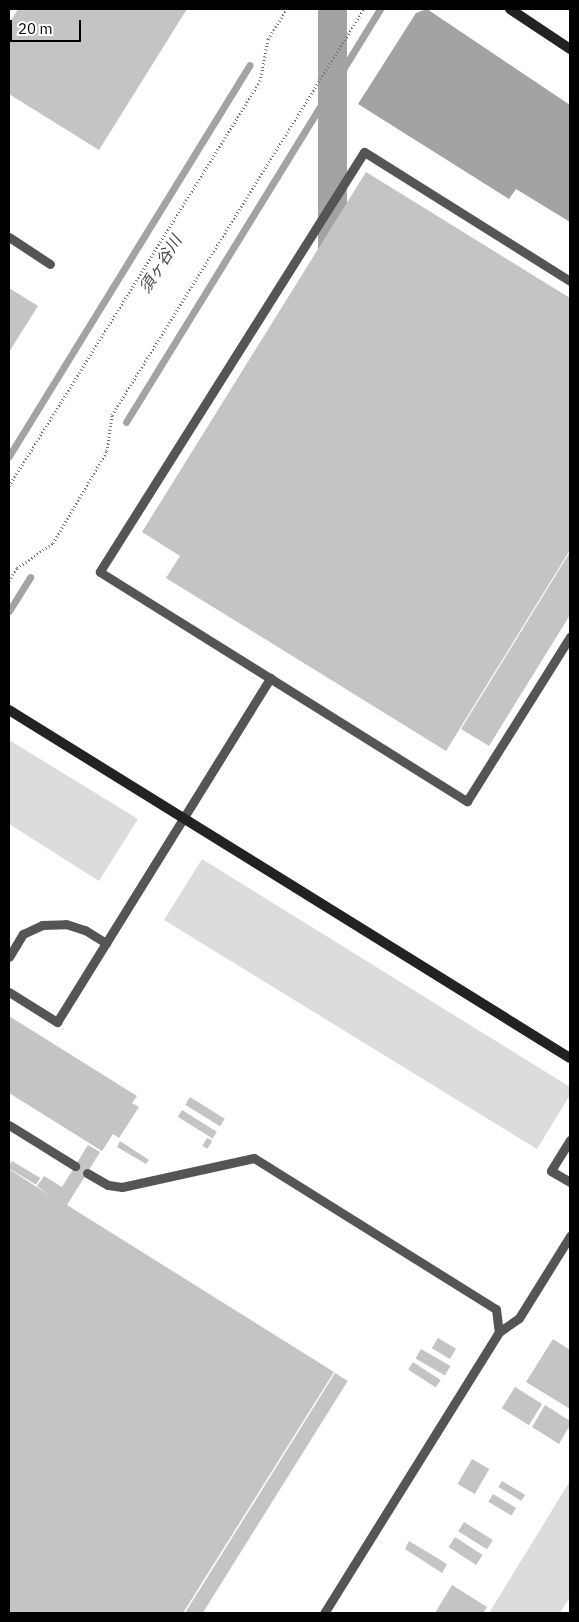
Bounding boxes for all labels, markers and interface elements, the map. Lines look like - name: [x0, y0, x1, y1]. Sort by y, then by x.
- scale bar: [12, 10, 84, 42]
- text: 20 m: [18, 19, 53, 38]
- water label: 須ヶ谷川: [135, 232, 185, 296]

